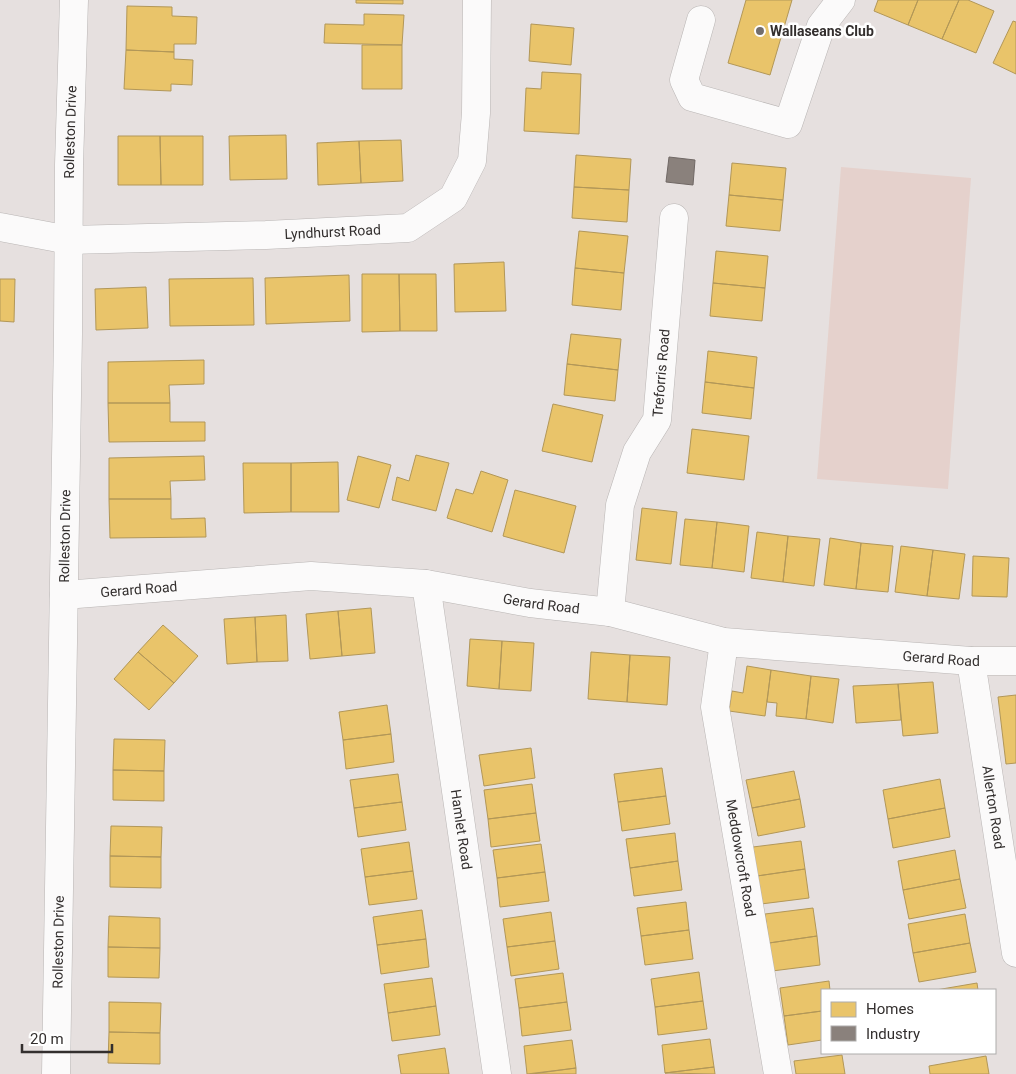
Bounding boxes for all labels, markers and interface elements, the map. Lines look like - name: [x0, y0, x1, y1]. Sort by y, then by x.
- place label: Wallaseans Club: [770, 23, 874, 39]
- marker: Wallaseans Club: [754, 25, 766, 37]
- street label: Rolleston Drive: [61, 85, 79, 179]
- street label: Lyndhurst Road: [284, 221, 381, 242]
- street label: Treforris Road: [649, 328, 673, 418]
- street label: Rolleston Drive: [56, 489, 73, 583]
- street label: Gerard Road: [100, 578, 178, 600]
- street label: Gerard Road: [502, 590, 580, 617]
- street label: Gerard Road: [902, 648, 980, 669]
- street label: Allerton Road: [979, 764, 1008, 850]
- street label: Hamlet Road: [448, 788, 475, 871]
- street label: Meddowcroft Road: [723, 798, 759, 918]
- street label: Rolleston Drive: [49, 895, 67, 989]
- legend: [821, 989, 996, 1054]
- text: Homes: [866, 1000, 914, 1018]
- scale bar: [22, 1022, 112, 1054]
- text: Industry: [866, 1025, 920, 1043]
- text: 20 m: [30, 1030, 64, 1048]

